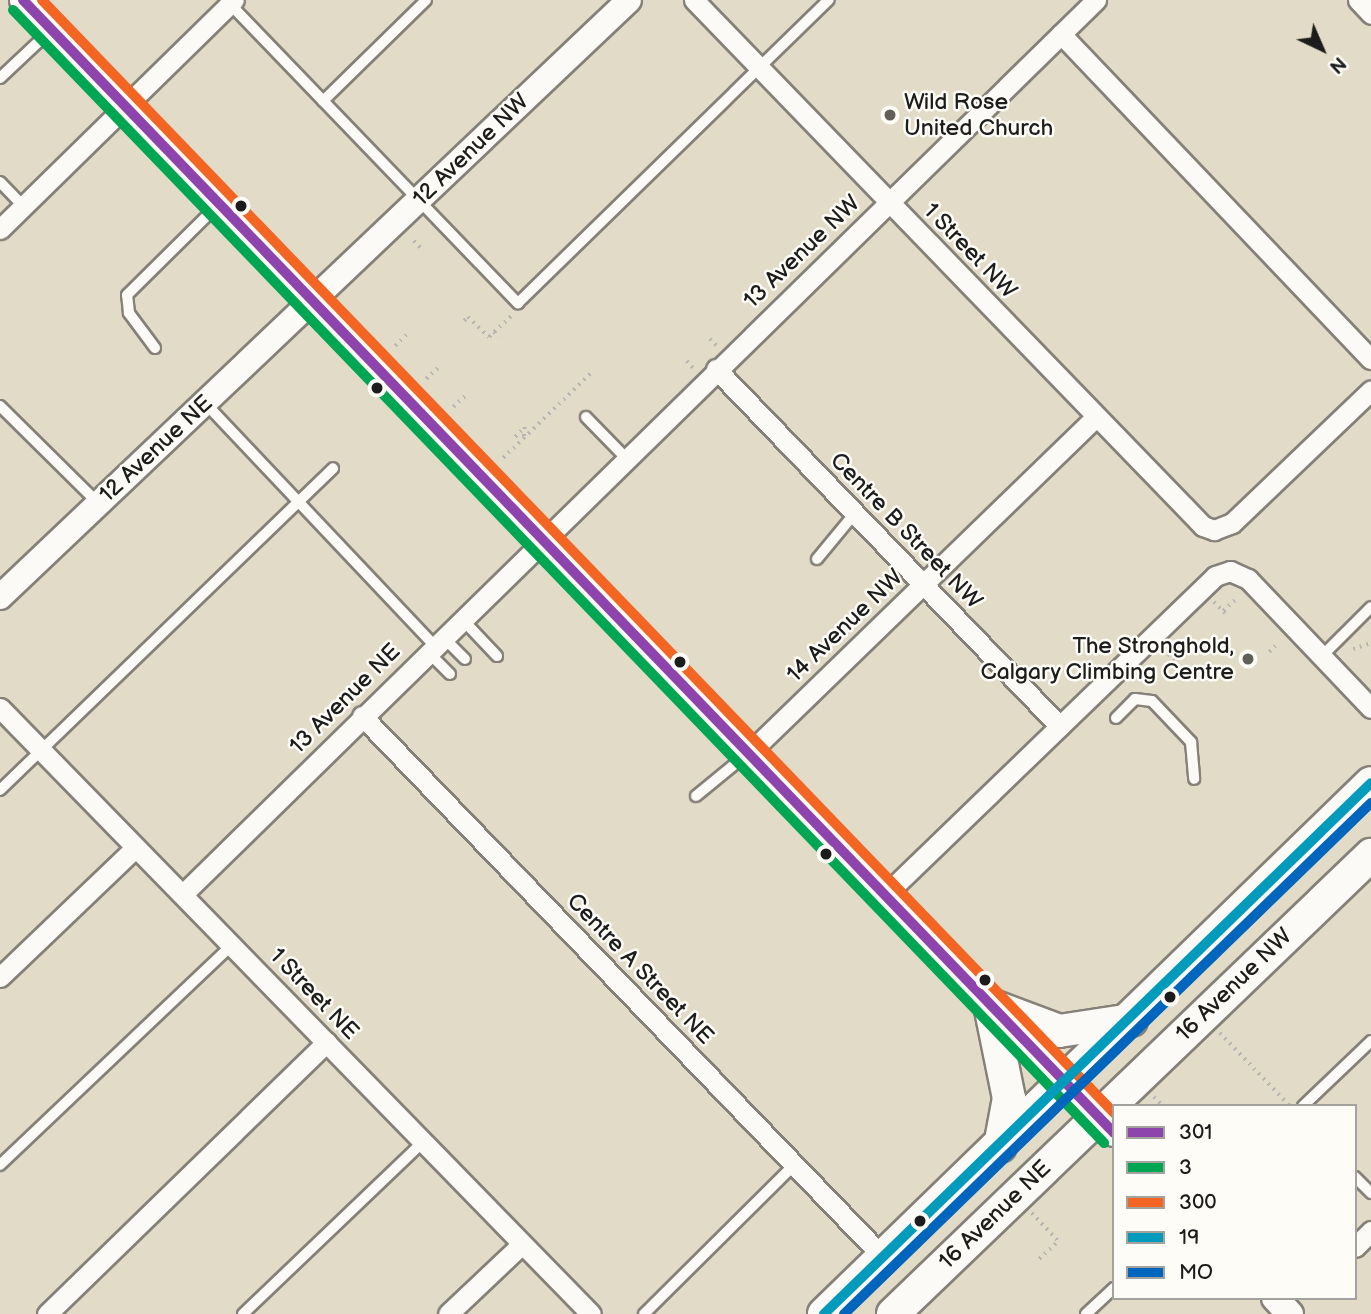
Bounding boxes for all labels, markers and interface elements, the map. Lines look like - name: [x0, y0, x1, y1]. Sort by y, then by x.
- north arrow: [1287, 14, 1357, 84]
- text: N: [1324, 51, 1350, 78]
- street label: 12 Avenue NW: [407, 88, 535, 212]
- place label: Wild Rose United Church: [904, 88, 1053, 142]
- marker: Wild Rose United Church: [882, 107, 898, 123]
- street label: 13 Avenue NW: [738, 190, 866, 314]
- street label: 1 Street NW: [917, 197, 1023, 305]
- unlabelled marker: [234, 199, 248, 213]
- unlabelled marker: [370, 381, 384, 395]
- street label: 12 Avenue NE: [94, 390, 218, 508]
- street label: Centre B Street NW: [824, 447, 988, 615]
- street label: 14 Avenue NW: [781, 564, 909, 688]
- place label: The Stronghold, Calgary Climbing Centre: [979, 632, 1234, 686]
- street label: 13 Avenue NE: [284, 638, 406, 760]
- marker: The Stronghold, Calgary Climbing Centre: [1240, 651, 1256, 667]
- unlabelled marker: [673, 655, 687, 669]
- unlabelled marker: [819, 847, 833, 861]
- street label: Centre A Street NE: [561, 888, 719, 1050]
- street label: 16 Avenue NW: [1170, 923, 1298, 1047]
- street label: 1 Street NE: [263, 942, 365, 1046]
- unlabelled marker: [978, 973, 992, 987]
- unlabelled marker: [1163, 990, 1177, 1004]
- legend: [1112, 1104, 1357, 1300]
- text: 301: [1179, 1120, 1212, 1145]
- street label: 16 Avenue NE: [933, 1155, 1057, 1275]
- text: 3: [1179, 1155, 1192, 1180]
- text: 300: [1179, 1190, 1217, 1215]
- unlabelled marker: [913, 1214, 927, 1228]
- text: 19: [1179, 1225, 1199, 1250]
- text: MO: [1179, 1260, 1213, 1285]

